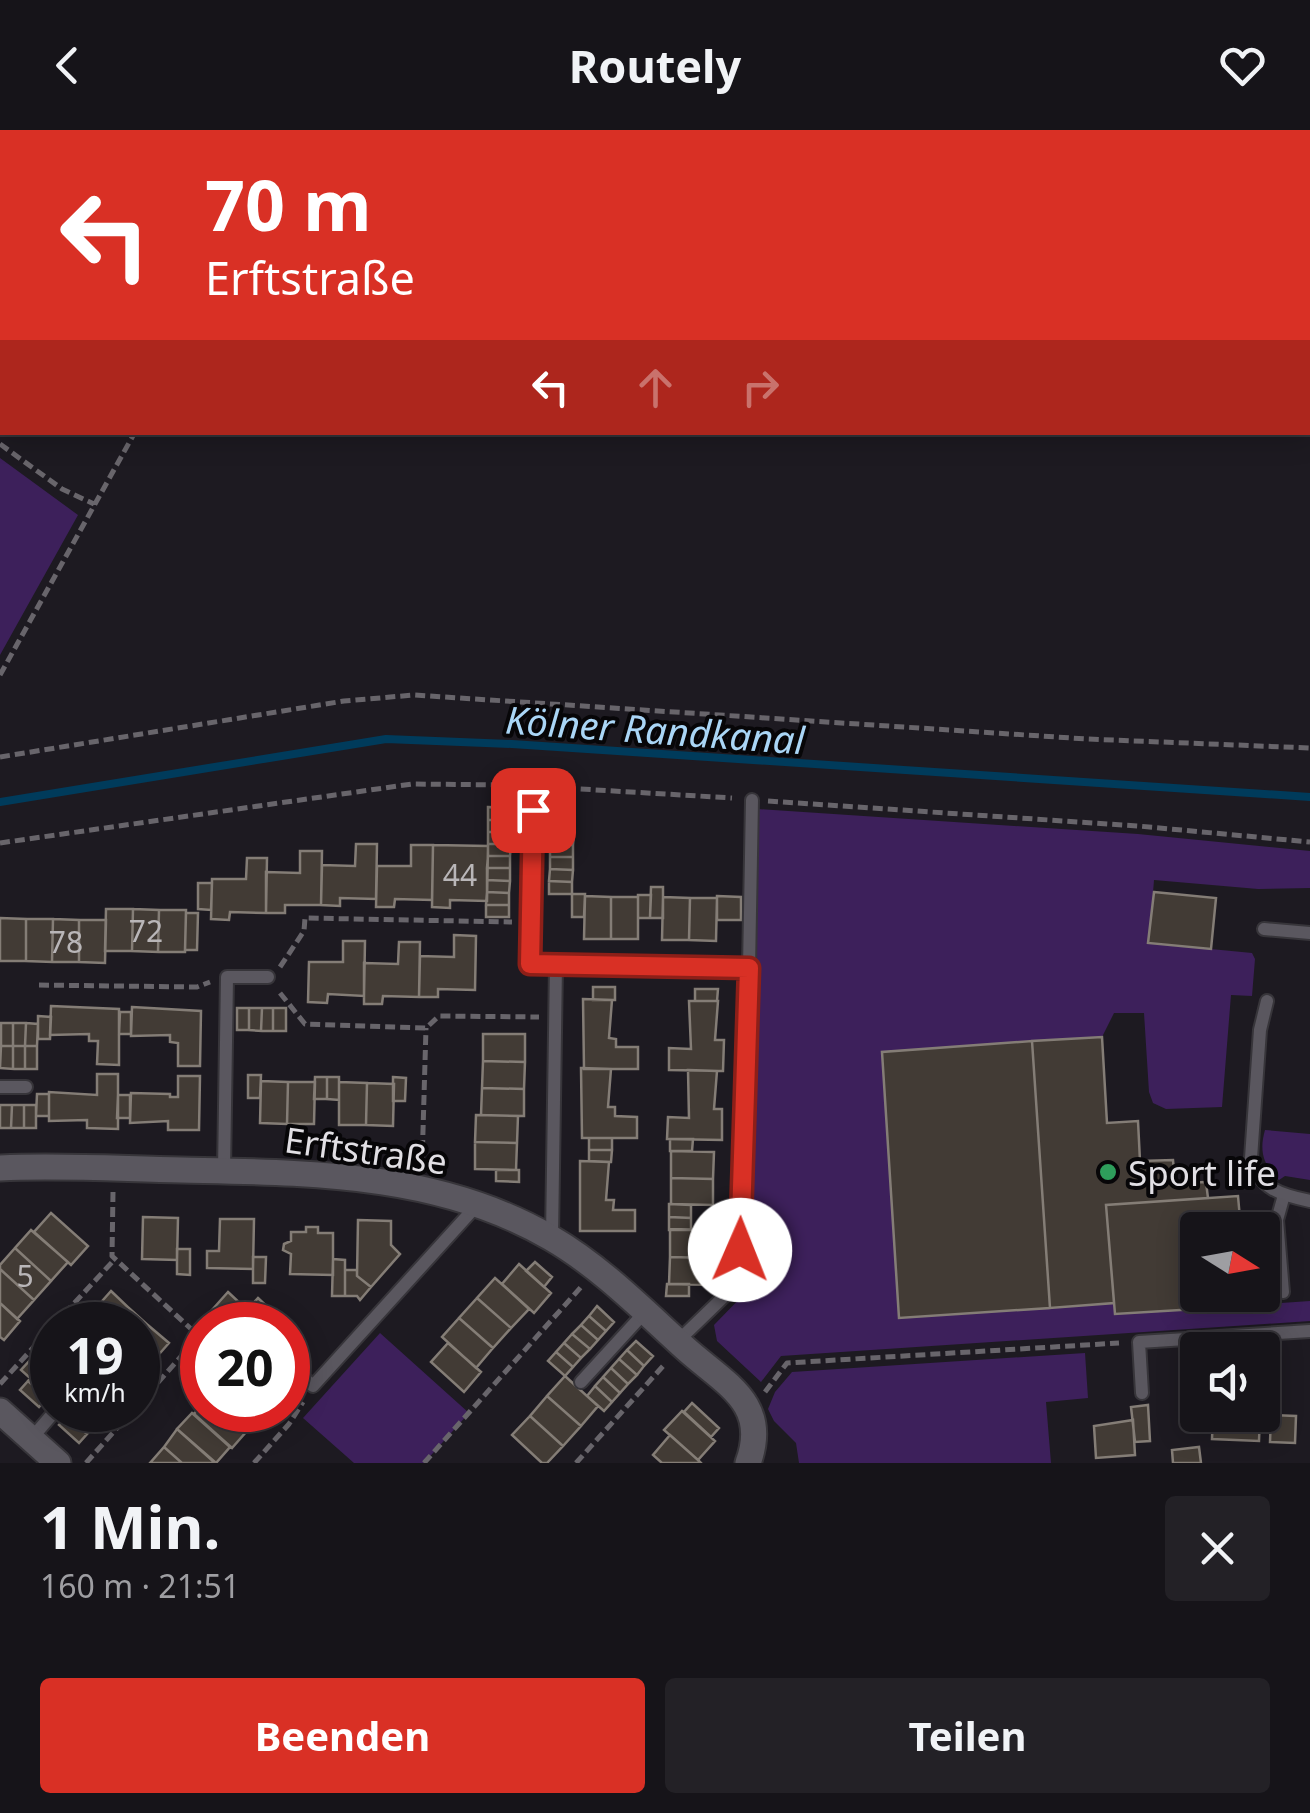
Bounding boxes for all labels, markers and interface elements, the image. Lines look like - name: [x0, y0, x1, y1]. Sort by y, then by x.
- text: Routely: [569, 35, 741, 96]
- icon: back: [40, 38, 95, 93]
- icon: heart: [1215, 38, 1270, 93]
- text: 70 m: [205, 156, 372, 252]
- icon: left: [40, 170, 170, 300]
- text: Erftstraße: [205, 247, 415, 308]
- icon: left: [523, 360, 578, 415]
- icon: ahead: [628, 360, 683, 415]
- icon: right: [733, 360, 788, 415]
- water label: Kölner Randkanal: [504, 693, 807, 765]
- pin: [491, 768, 576, 853]
- icon: arrive: [506, 783, 561, 838]
- house number: 44: [443, 854, 477, 895]
- house number: 72: [129, 910, 163, 951]
- house number: 78: [49, 921, 83, 962]
- street label: Erftstraße: [282, 1115, 450, 1185]
- place label: Sport life: [1128, 1149, 1276, 1196]
- marker: Sport life: [1097, 1161, 1119, 1183]
- position arrow: [688, 1198, 792, 1302]
- north arrow: [1180, 1212, 1280, 1312]
- map controls: [1180, 1212, 1280, 1432]
- house number: 5: [16, 1255, 34, 1296]
- speed limit sign: 20: [180, 1302, 310, 1432]
- text: 19: [66, 1321, 124, 1389]
- button: sound: [1180, 1332, 1280, 1432]
- text: km/h: [64, 1375, 126, 1409]
- text: 1 Min.: [40, 1485, 220, 1567]
- button: close: [1165, 1496, 1270, 1601]
- text: 160 m · 21:51: [40, 1564, 240, 1607]
- button: Beenden: [40, 1678, 645, 1793]
- button: Teilen: [665, 1678, 1270, 1793]

